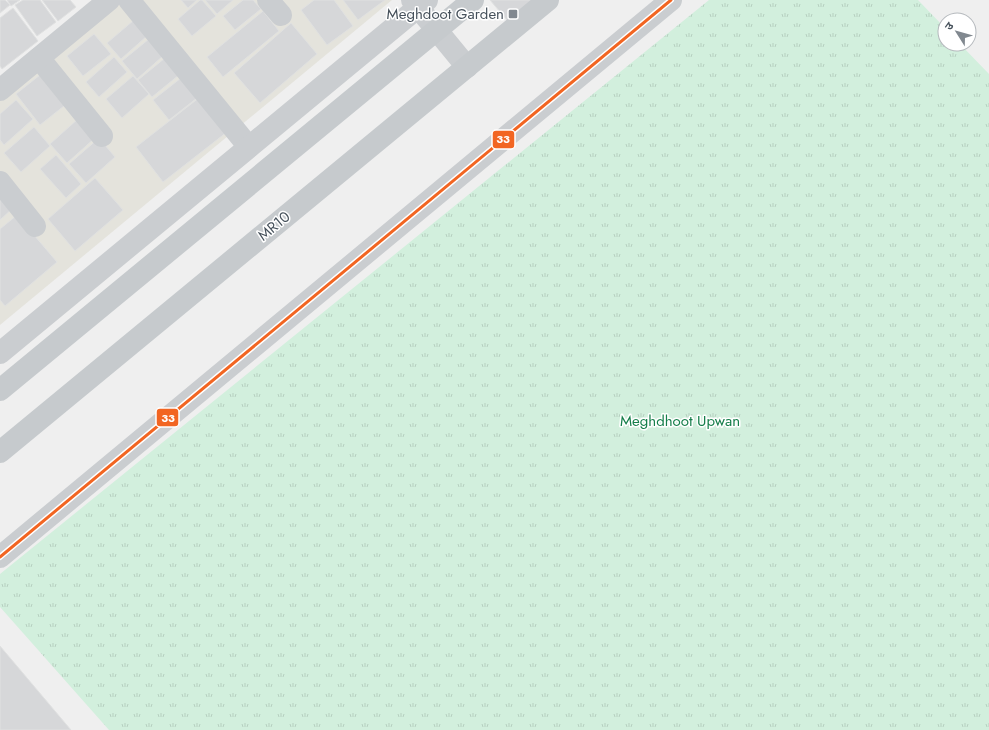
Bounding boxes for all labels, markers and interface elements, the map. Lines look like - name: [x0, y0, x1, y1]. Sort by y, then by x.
- place label: Meghdoot Garden: [387, 3, 504, 25]
- marker: Meghdoot Garden: [507, 8, 519, 20]
- north arrow: [937, 12, 977, 52]
- text: उ: [941, 18, 958, 33]
- line badge: 33: [492, 130, 515, 149]
- text: 33: [496, 131, 510, 147]
- street label: MR10: [253, 206, 295, 246]
- line badge: 33: [156, 408, 179, 427]
- text: 33: [161, 410, 175, 426]
- park label: Meghdhoot Upwan: [620, 410, 740, 432]

